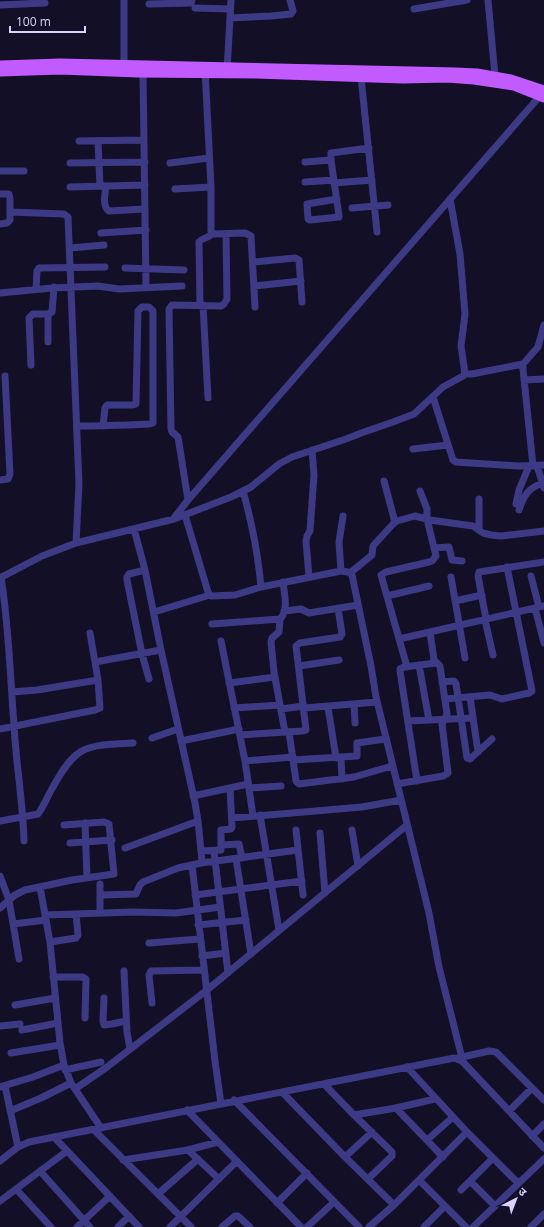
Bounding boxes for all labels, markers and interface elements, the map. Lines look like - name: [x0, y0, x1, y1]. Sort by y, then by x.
- scale bar: [10, 8, 85, 34]
- text: 100 m: [16, 13, 51, 30]
- north arrow: [496, 1179, 536, 1219]
- text: उ: [516, 1183, 531, 1199]

